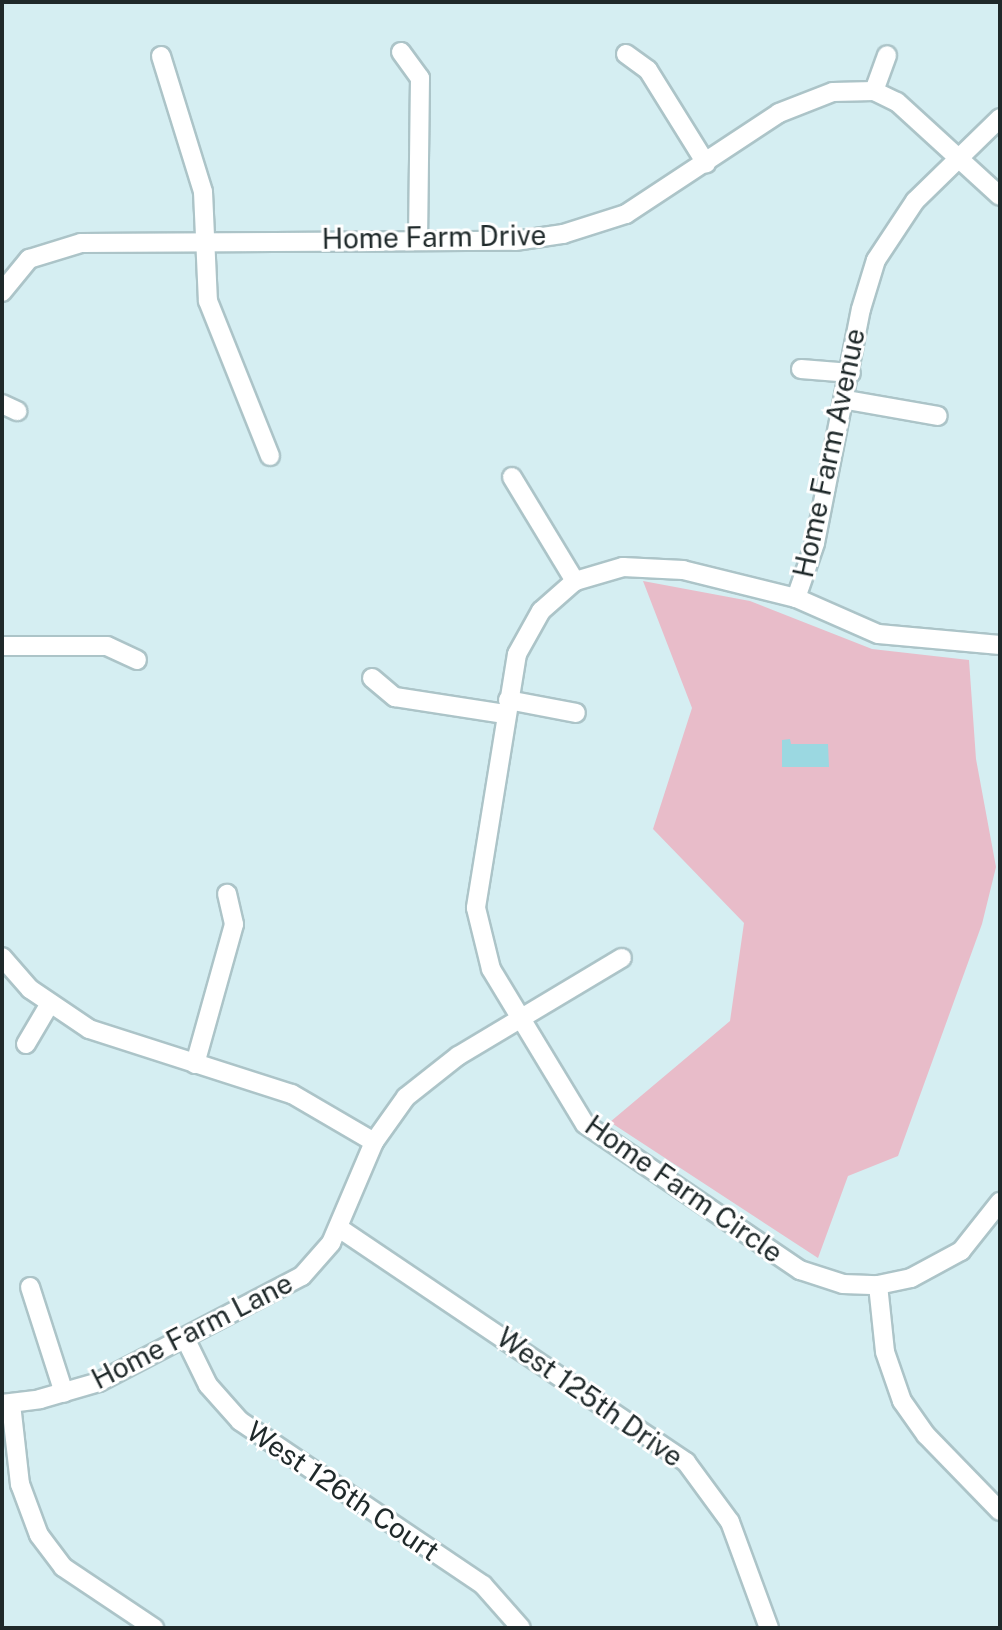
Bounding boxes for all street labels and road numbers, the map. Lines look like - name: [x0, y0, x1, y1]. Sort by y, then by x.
- street label: Home Farm Drive: [321, 218, 547, 256]
- street label: Home Farm Avenue: [786, 325, 872, 581]
- street label: Home Farm Circle: [579, 1108, 789, 1270]
- street label: Home Farm Lane: [86, 1266, 298, 1396]
- street label: West 125th Drive: [490, 1320, 690, 1474]
- street label: West 126th Court: [240, 1414, 446, 1568]

